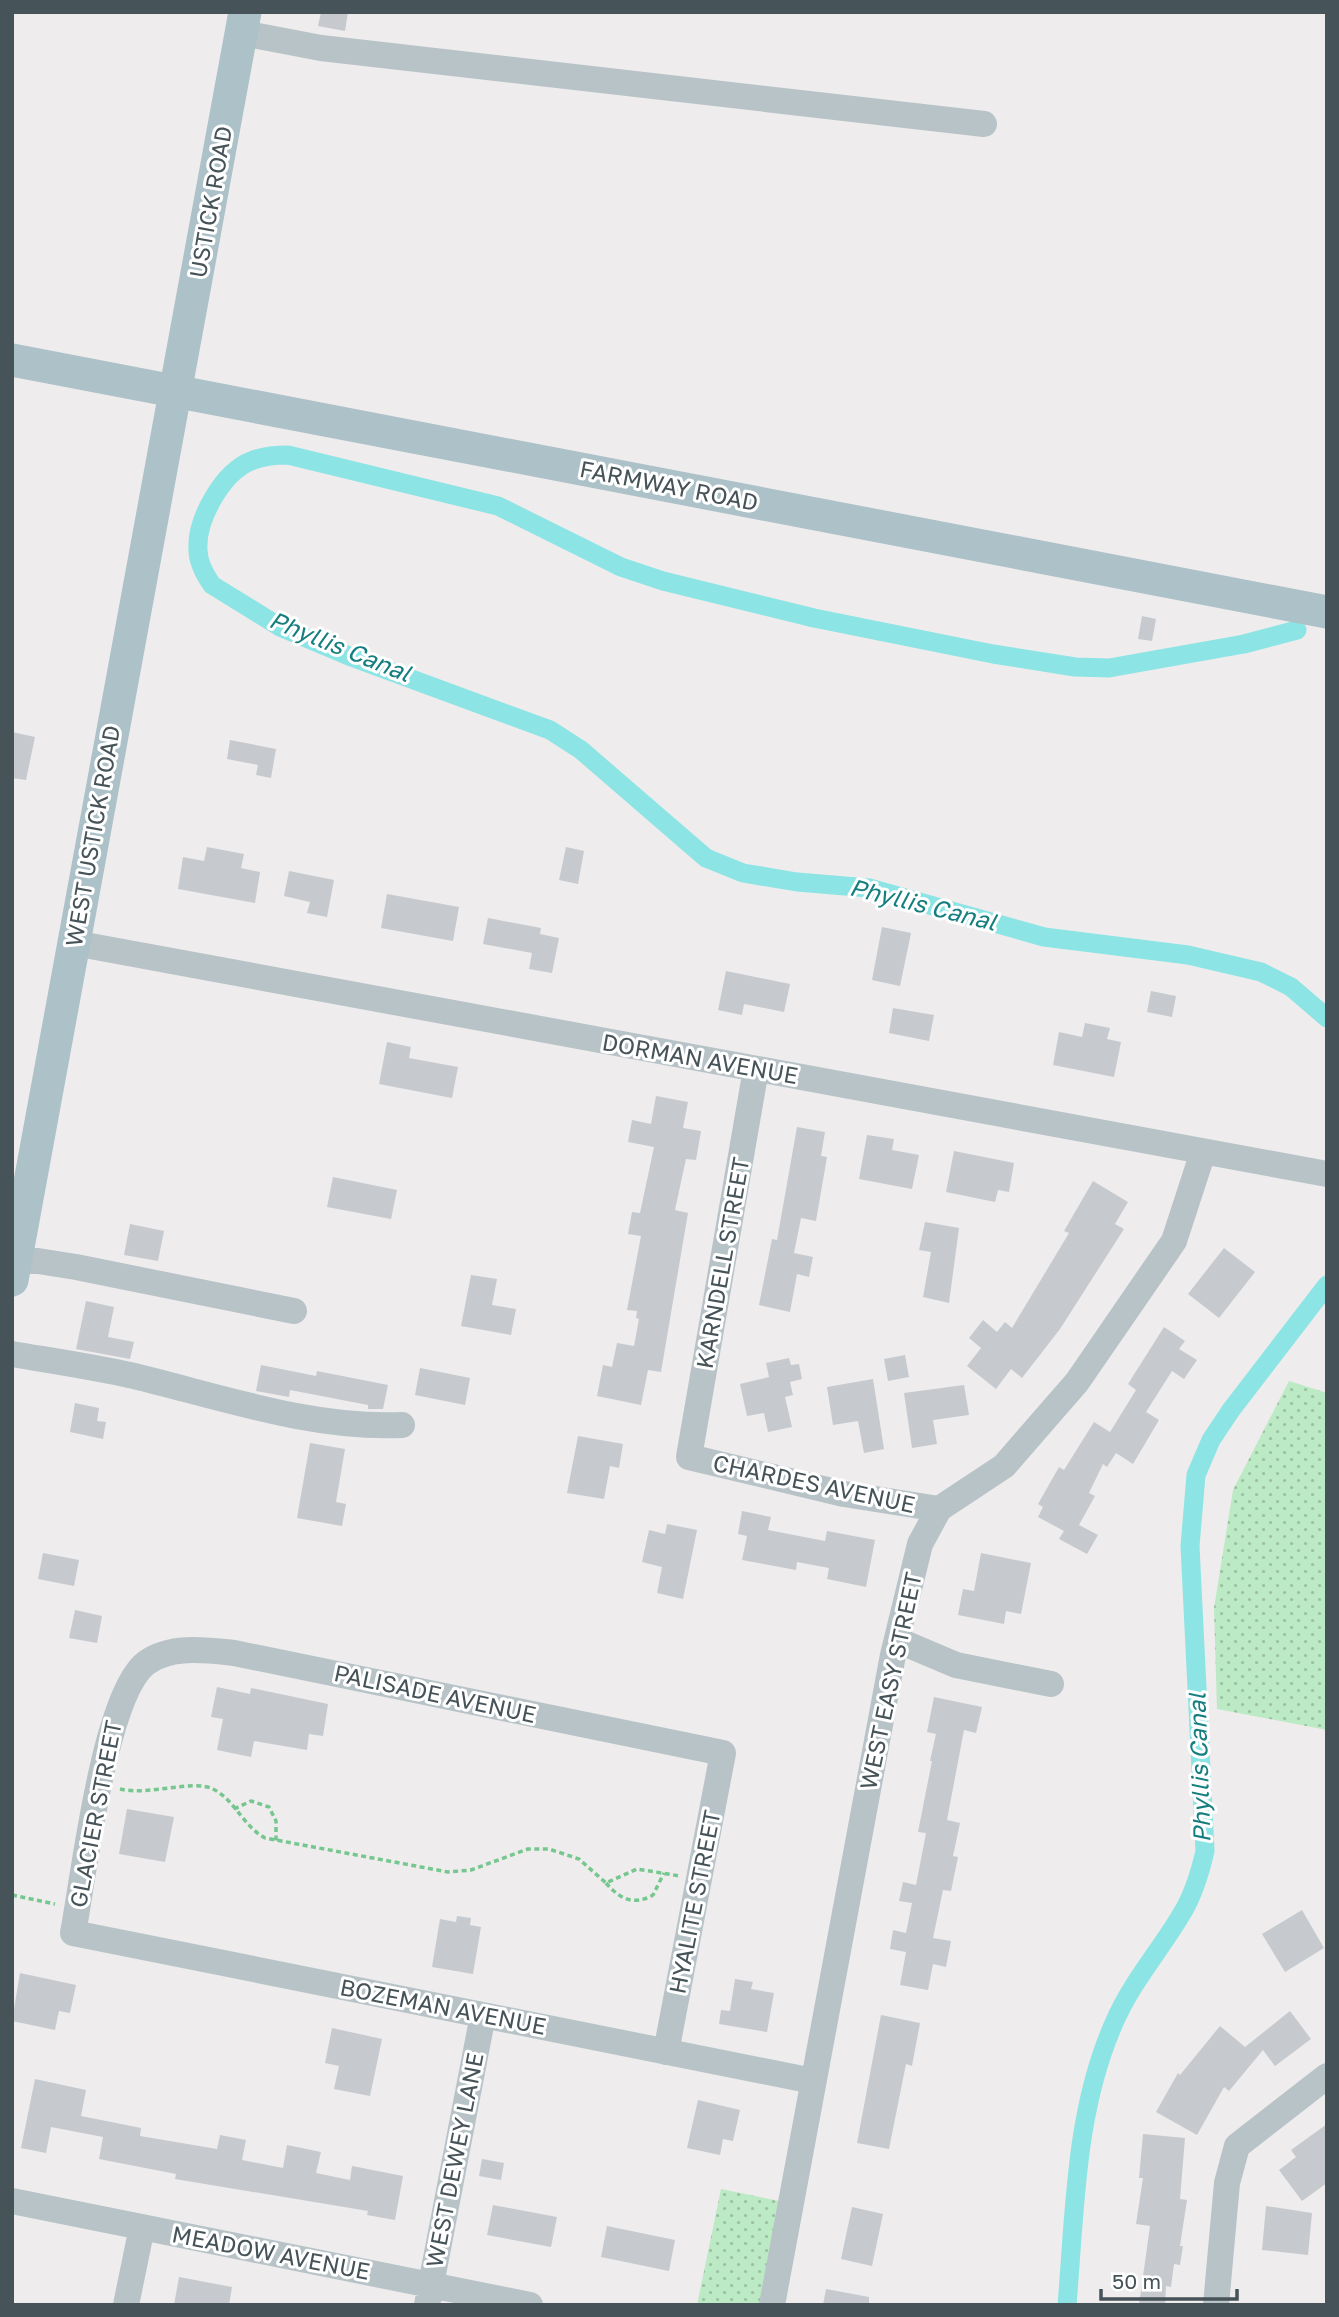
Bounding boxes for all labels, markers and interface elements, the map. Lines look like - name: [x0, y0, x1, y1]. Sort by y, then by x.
- street label: USTICK ROAD: [183, 124, 237, 280]
- street label: FARMWAY ROAD: [578, 454, 761, 516]
- water label: Phyllis Canal: [265, 604, 417, 689]
- street label: WEST USTICK ROAD: [59, 723, 125, 949]
- water label: Phyllis Canal: [847, 871, 1001, 937]
- street label: DORMAN AVENUE: [600, 1027, 800, 1089]
- street label: KARNDELL STREET: [690, 1155, 754, 1371]
- street label: CHARDES AVENUE: [711, 1448, 918, 1518]
- street label: WEST EASY STREET: [853, 1570, 927, 1792]
- street label: PALISADE AVENUE: [332, 1658, 539, 1728]
- water label: Phyllis Canal: [1181, 1691, 1217, 1843]
- street label: GLACIER STREET: [63, 1718, 127, 1910]
- street label: HYALITE STREET: [662, 1808, 726, 1996]
- street label: BOZEMAN AVENUE: [338, 1972, 549, 2040]
- street label: WEST DEWEY LANE: [419, 2050, 489, 2270]
- street label: MEADOW AVENUE: [170, 2219, 373, 2285]
- scale bar: [1101, 2258, 1238, 2302]
- text: 50 m: [1112, 2268, 1161, 2294]

